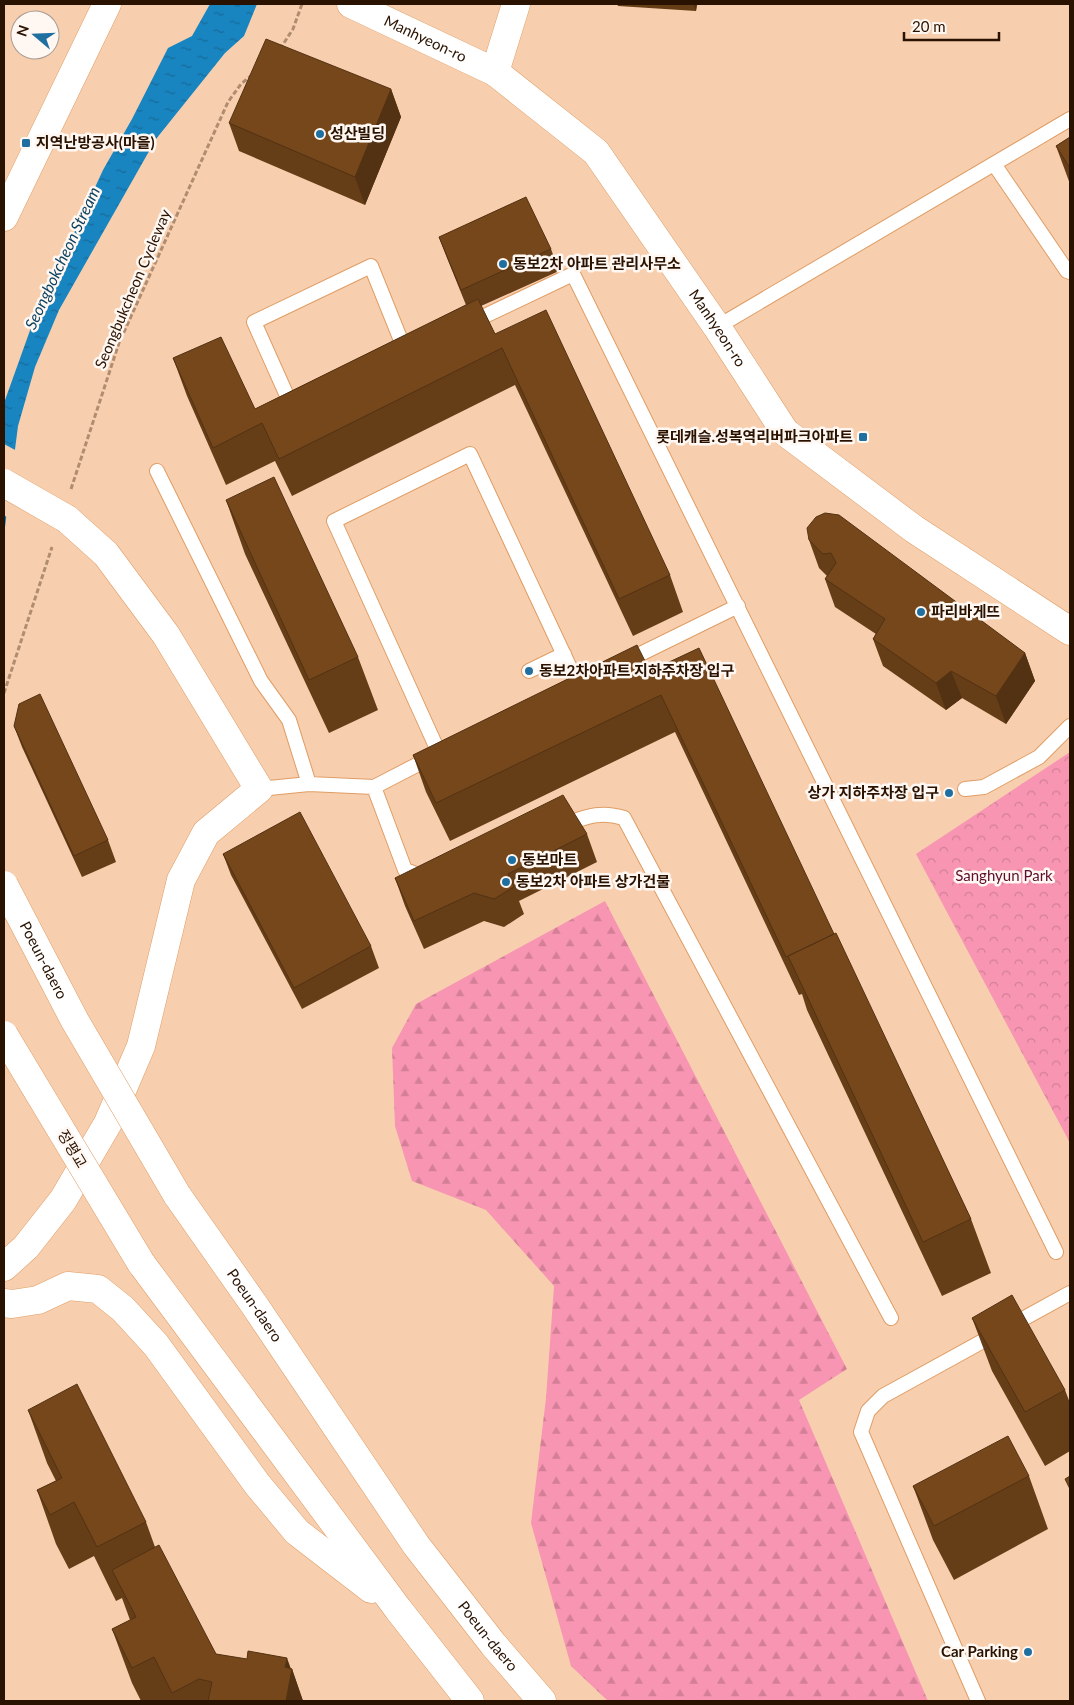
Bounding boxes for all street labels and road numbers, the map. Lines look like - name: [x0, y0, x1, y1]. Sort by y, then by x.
- street label: Manhyeon-ro: [381, 11, 470, 65]
- street label: Seongbukcheon Cycleway: [90, 206, 174, 371]
- street label: Manhyeon-ro: [686, 286, 750, 370]
- street label: Poeun-daero: [17, 918, 72, 1002]
- street label: 정평교: [54, 1126, 91, 1171]
- street label: Poeun-daero: [224, 1265, 287, 1345]
- street label: Poeun-daero: [455, 1597, 522, 1674]

